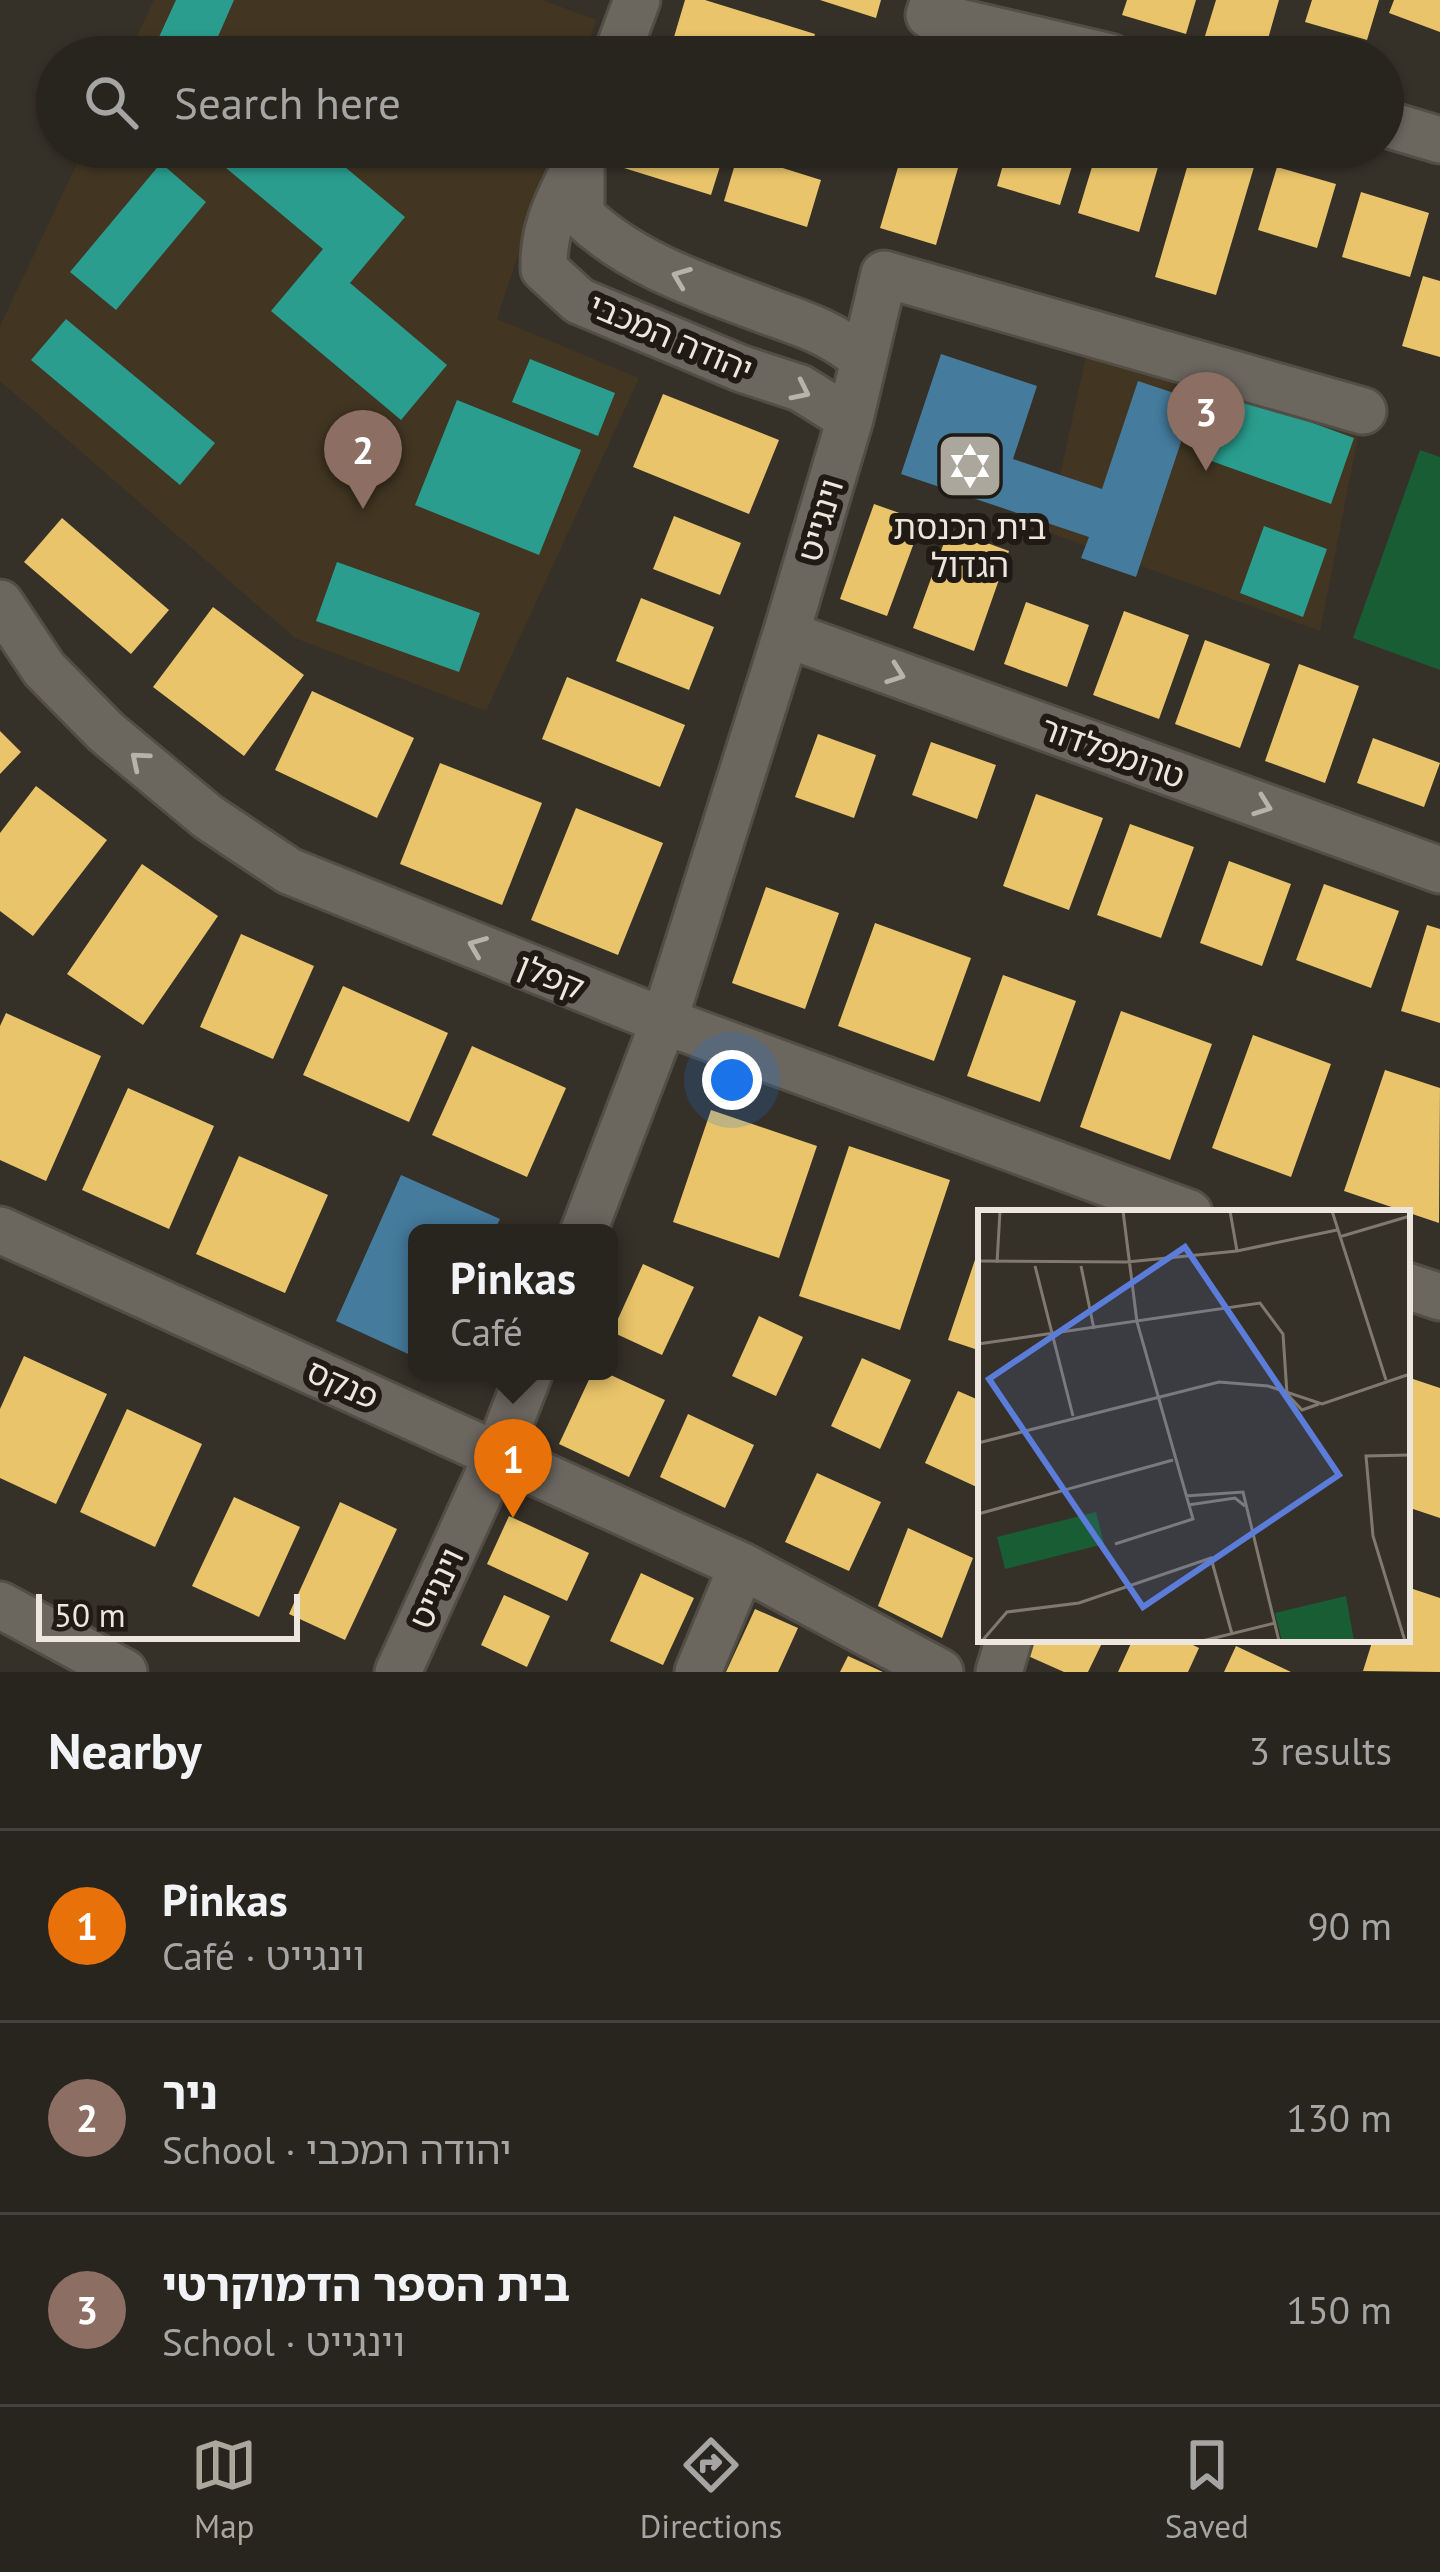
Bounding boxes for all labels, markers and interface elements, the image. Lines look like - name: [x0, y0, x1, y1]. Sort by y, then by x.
- search box: [36, 36, 1404, 168]
- icon: search: [78, 69, 144, 135]
- text: Search here: [174, 73, 401, 131]
- one-way arrow: [672, 267, 693, 291]
- street label: יהודה המכבי: [583, 283, 760, 390]
- pin: 3: [1167, 372, 1245, 471]
- one-way arrow: [789, 377, 810, 400]
- pin: 2: [324, 410, 402, 509]
- synagogue icon: בית הכנסת הגדול: [935, 431, 1005, 501]
- street label: וינגייט: [787, 474, 852, 566]
- place label: בית הכנסת הגדול: [893, 505, 1047, 586]
- one-way arrow: [884, 660, 905, 684]
- street label: טרומפלדור: [1035, 706, 1191, 797]
- one-way arrow: [131, 753, 153, 774]
- one-way arrow: [1251, 792, 1272, 816]
- one-way arrow: [468, 936, 489, 960]
- street label: קפלן: [511, 943, 591, 1008]
- your location: [702, 1050, 762, 1110]
- inset map: [978, 1210, 1410, 1642]
- popup: [408, 1224, 618, 1380]
- text: Pinkas: [450, 1248, 576, 1306]
- text: Café: [450, 1306, 523, 1357]
- street label: פנקס: [301, 1349, 386, 1418]
- pin: 1: [474, 1419, 552, 1518]
- street label: וינגייט: [398, 1541, 473, 1635]
- scale bar: [36, 1588, 300, 1641]
- text: 50 m: [54, 1593, 126, 1636]
- text: Nearby: [48, 1717, 202, 1783]
- text: 3 results: [1249, 1725, 1392, 1776]
- text: Pinkas: [162, 1870, 288, 1928]
- text: 1: [76, 1900, 98, 1951]
- text: 90 m: [1307, 1900, 1392, 1951]
- text: Café · וינגייט: [162, 1930, 365, 1981]
- text: ניר: [162, 2063, 218, 2121]
- text: 2: [76, 2092, 98, 2143]
- text: 130 m: [1286, 2092, 1392, 2143]
- text: School · יהודה המכבי: [162, 2124, 512, 2175]
- text: בית הספר הדמוקרטי: [162, 2255, 570, 2313]
- text: 3: [76, 2284, 98, 2335]
- text: 150 m: [1286, 2284, 1392, 2335]
- text: School · וינגייט: [162, 2316, 405, 2367]
- tab: Map: [191, 2432, 257, 2547]
- tab: Directions: [640, 2432, 782, 2547]
- tab: Saved: [1165, 2432, 1249, 2547]

